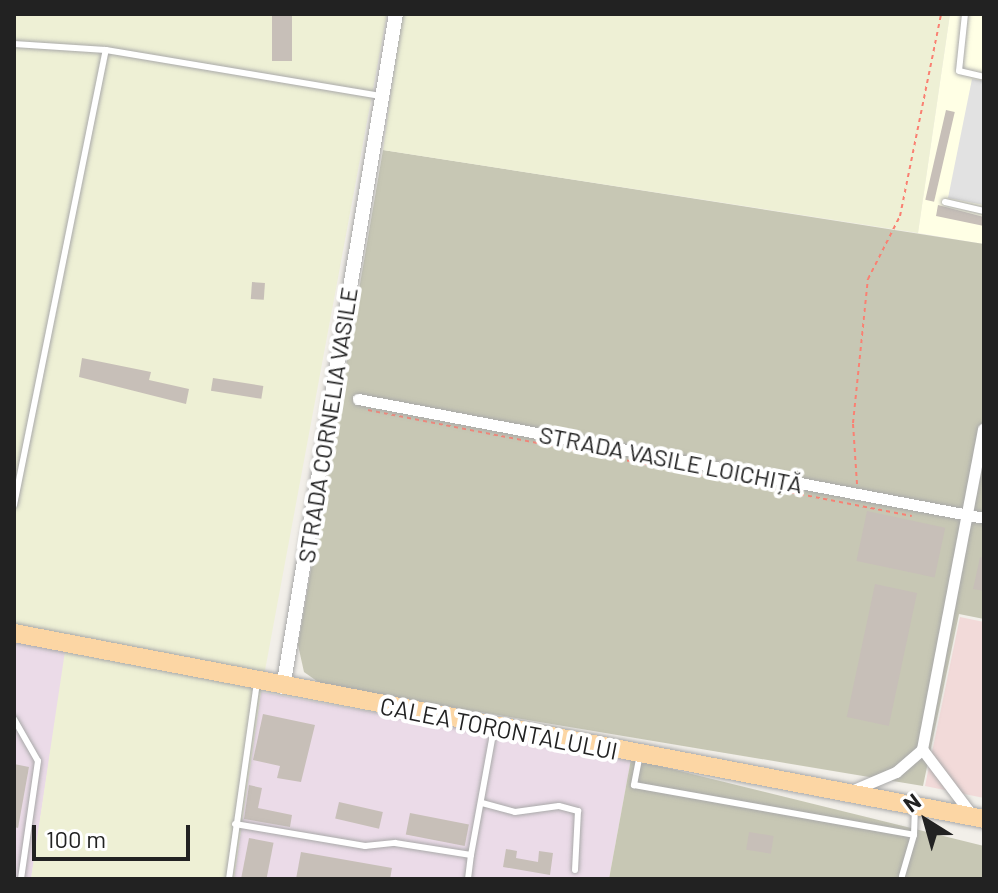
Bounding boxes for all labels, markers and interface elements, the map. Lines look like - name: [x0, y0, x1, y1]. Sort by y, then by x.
- street label: STRADA CORNELIA VASILE: [291, 285, 363, 565]
- street label: STRADA VASILE LOICHIȚĂ: [537, 419, 805, 499]
- street label: CALEA TORONTALULUI: [378, 691, 620, 765]
- north arrow: [886, 781, 966, 861]
- text: N: [898, 787, 925, 817]
- scale bar: [36, 809, 194, 859]
- text: 100 m: [46, 824, 106, 853]

